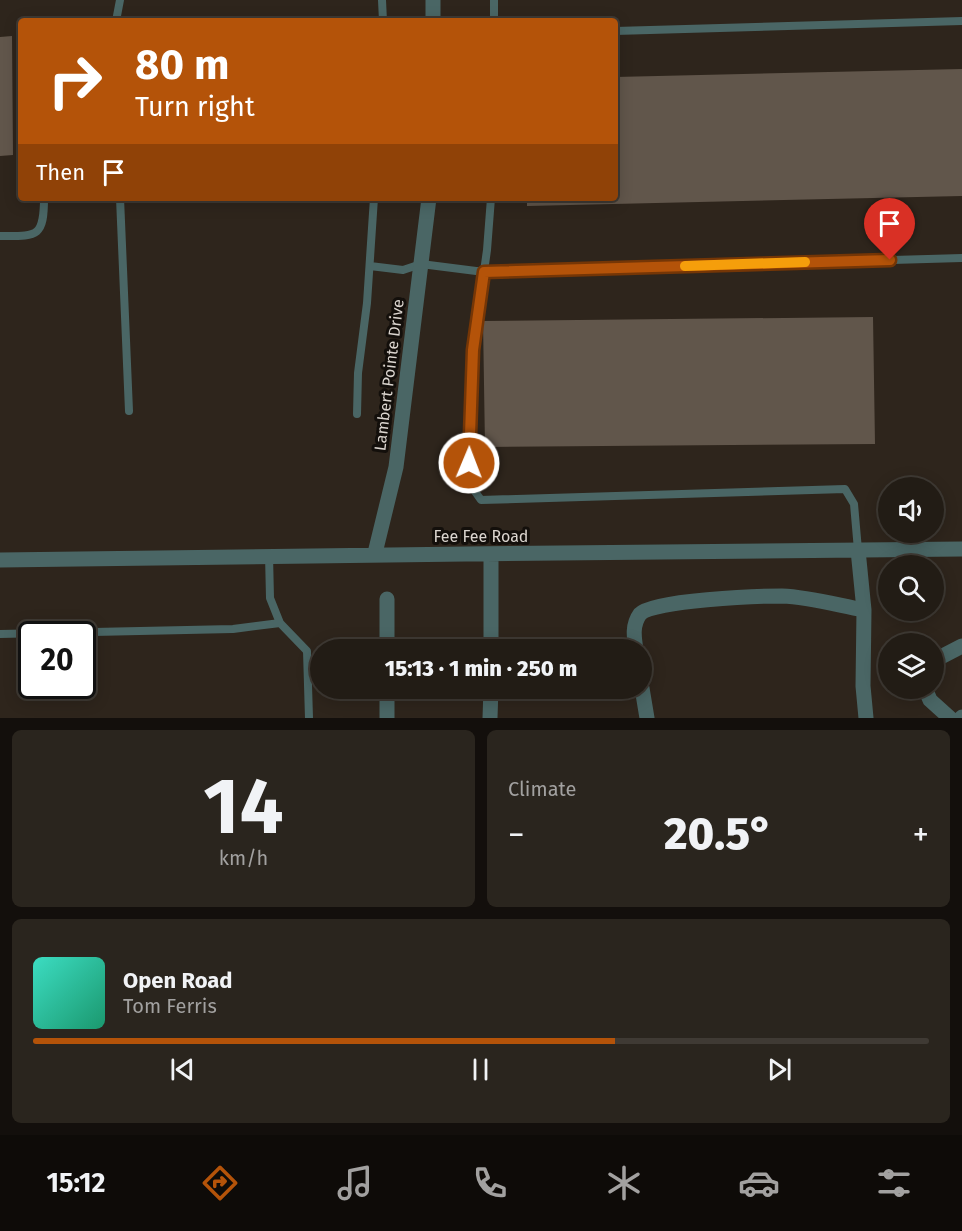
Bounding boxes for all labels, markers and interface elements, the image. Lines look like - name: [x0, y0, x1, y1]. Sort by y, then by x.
- text: 80 m: [135, 40, 229, 90]
- icon: right: [36, 42, 114, 120]
- text: Turn right: [135, 91, 255, 123]
- icon: arrive: [97, 156, 130, 189]
- text: Then: [36, 159, 85, 186]
- pin: [864, 198, 915, 260]
- icon: arrive: [873, 207, 906, 240]
- street label: Lambert Pointe Drive: [370, 298, 408, 452]
- position arrow: [437, 431, 501, 495]
- map controls: [878, 477, 944, 699]
- button: sound: [878, 477, 944, 543]
- street label: Fee Fee Road: [434, 527, 528, 546]
- button: search: [878, 555, 944, 621]
- speed limit sign: 20: [18, 621, 96, 699]
- button: layers: [878, 633, 944, 699]
- text: 15:13 · 1 min · 250 m: [385, 655, 577, 682]
- text: 14: [203, 760, 284, 854]
- text: Climate: [508, 777, 576, 801]
- text: 20.5°: [664, 807, 773, 861]
- text: −: [508, 815, 525, 855]
- text: +: [913, 815, 929, 855]
- text: km/h: [219, 846, 268, 870]
- text: Open Road: [123, 967, 233, 994]
- text: Tom Ferris: [123, 994, 217, 1018]
- icon: previous: [166, 1053, 199, 1086]
- icon: pause: [464, 1053, 497, 1086]
- icon: next: [763, 1053, 796, 1086]
- icon: directions: [199, 1162, 241, 1204]
- icon: music: [334, 1162, 376, 1204]
- icon: phone: [469, 1162, 511, 1204]
- icon: climate: [603, 1162, 645, 1204]
- icon: car: [738, 1162, 780, 1204]
- icon: filters: [873, 1162, 915, 1204]
- text: 15:12: [46, 1167, 106, 1199]

